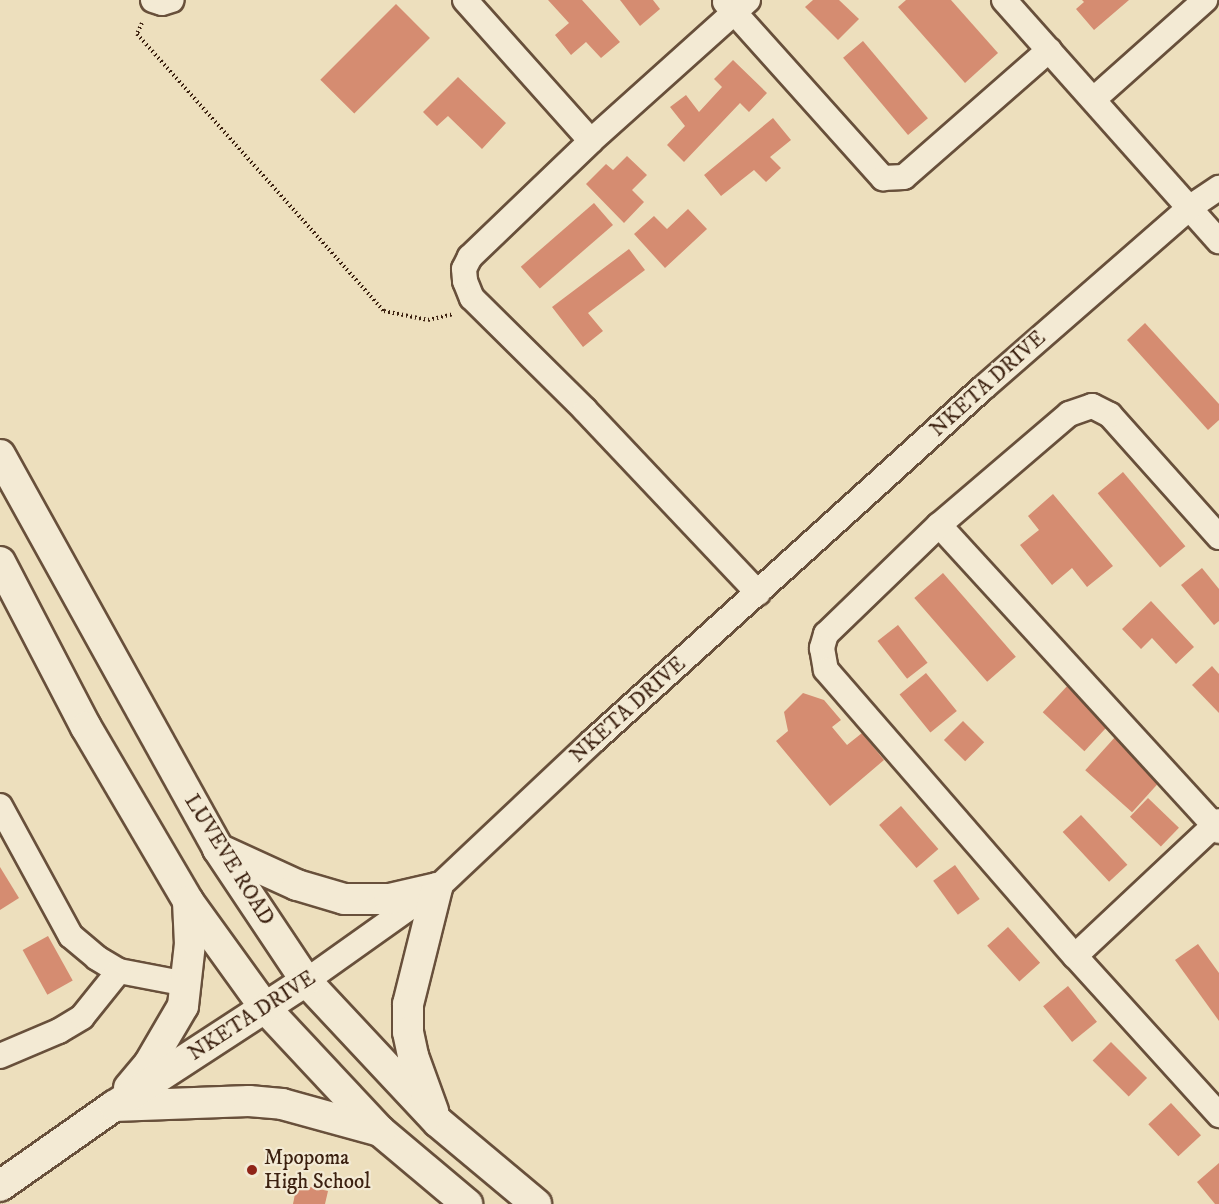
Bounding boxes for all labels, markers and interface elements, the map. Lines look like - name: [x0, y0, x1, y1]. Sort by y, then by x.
- street label: NKETA DRIVE: [925, 326, 1051, 442]
- street label: NKETA DRIVE: [565, 652, 691, 768]
- street label: LUVEVE ROAD: [179, 790, 279, 930]
- street label: NKETA DRIVE: [184, 966, 320, 1066]
- place label: Mpopoma High School: [264, 1145, 370, 1195]
- marker: Mpopoma High School: [245, 1163, 259, 1177]

